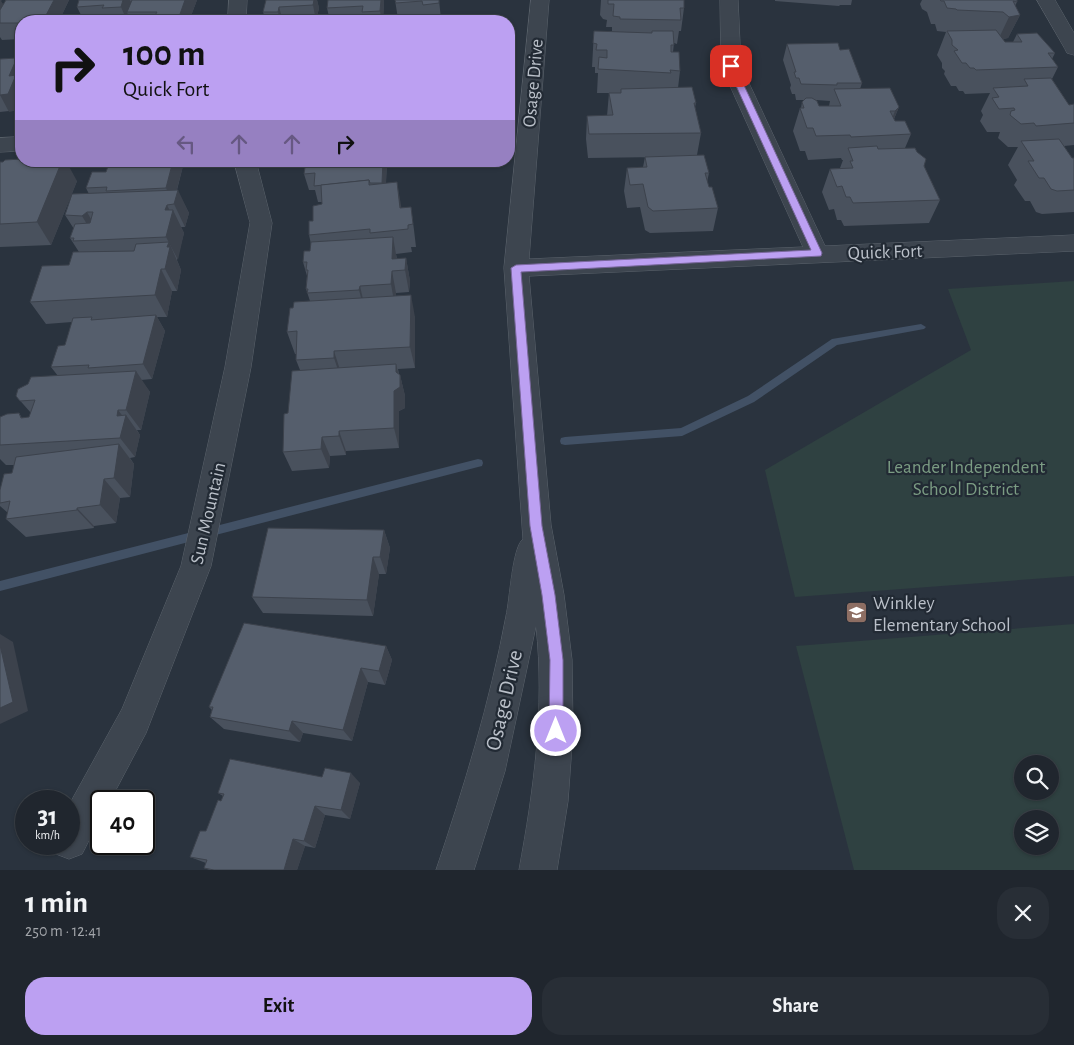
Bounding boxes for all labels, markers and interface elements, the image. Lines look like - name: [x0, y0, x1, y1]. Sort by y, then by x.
- icon: right: [40, 35, 105, 100]
- text: 100 m: [123, 37, 206, 72]
- street label: Osage Drive: [520, 38, 547, 128]
- pin: [710, 45, 752, 87]
- icon: arrive: [717, 52, 745, 80]
- text: Quick Fort: [123, 78, 209, 100]
- icon: left: [172, 130, 200, 158]
- icon: ahead: [225, 130, 253, 158]
- icon: ahead: [278, 130, 306, 158]
- icon: right: [331, 130, 359, 158]
- street label: Quick Fort: [848, 242, 923, 263]
- park label: Leander Independent School District: [887, 458, 1045, 499]
- street label: Sun Mountain: [188, 461, 229, 566]
- place label: Winkley Elementary School: [873, 594, 1011, 635]
- school or university icon: Winkley Elementary School: [845, 601, 869, 625]
- street label: Osage Drive: [482, 648, 526, 753]
- position arrow: [529, 704, 581, 756]
- map controls: [1014, 755, 1059, 855]
- button: search: [1014, 755, 1059, 800]
- speed limit sign: 40: [90, 790, 155, 855]
- text: 31: [38, 804, 57, 829]
- button: layers: [1014, 810, 1059, 855]
- text: km/h: [35, 829, 60, 841]
- button: close: [997, 887, 1049, 939]
- text: 1 min: [25, 888, 88, 918]
- text: 250 m · 12:41: [25, 923, 101, 939]
- button: Exit: [25, 977, 532, 1035]
- button: Share: [542, 977, 1049, 1035]

